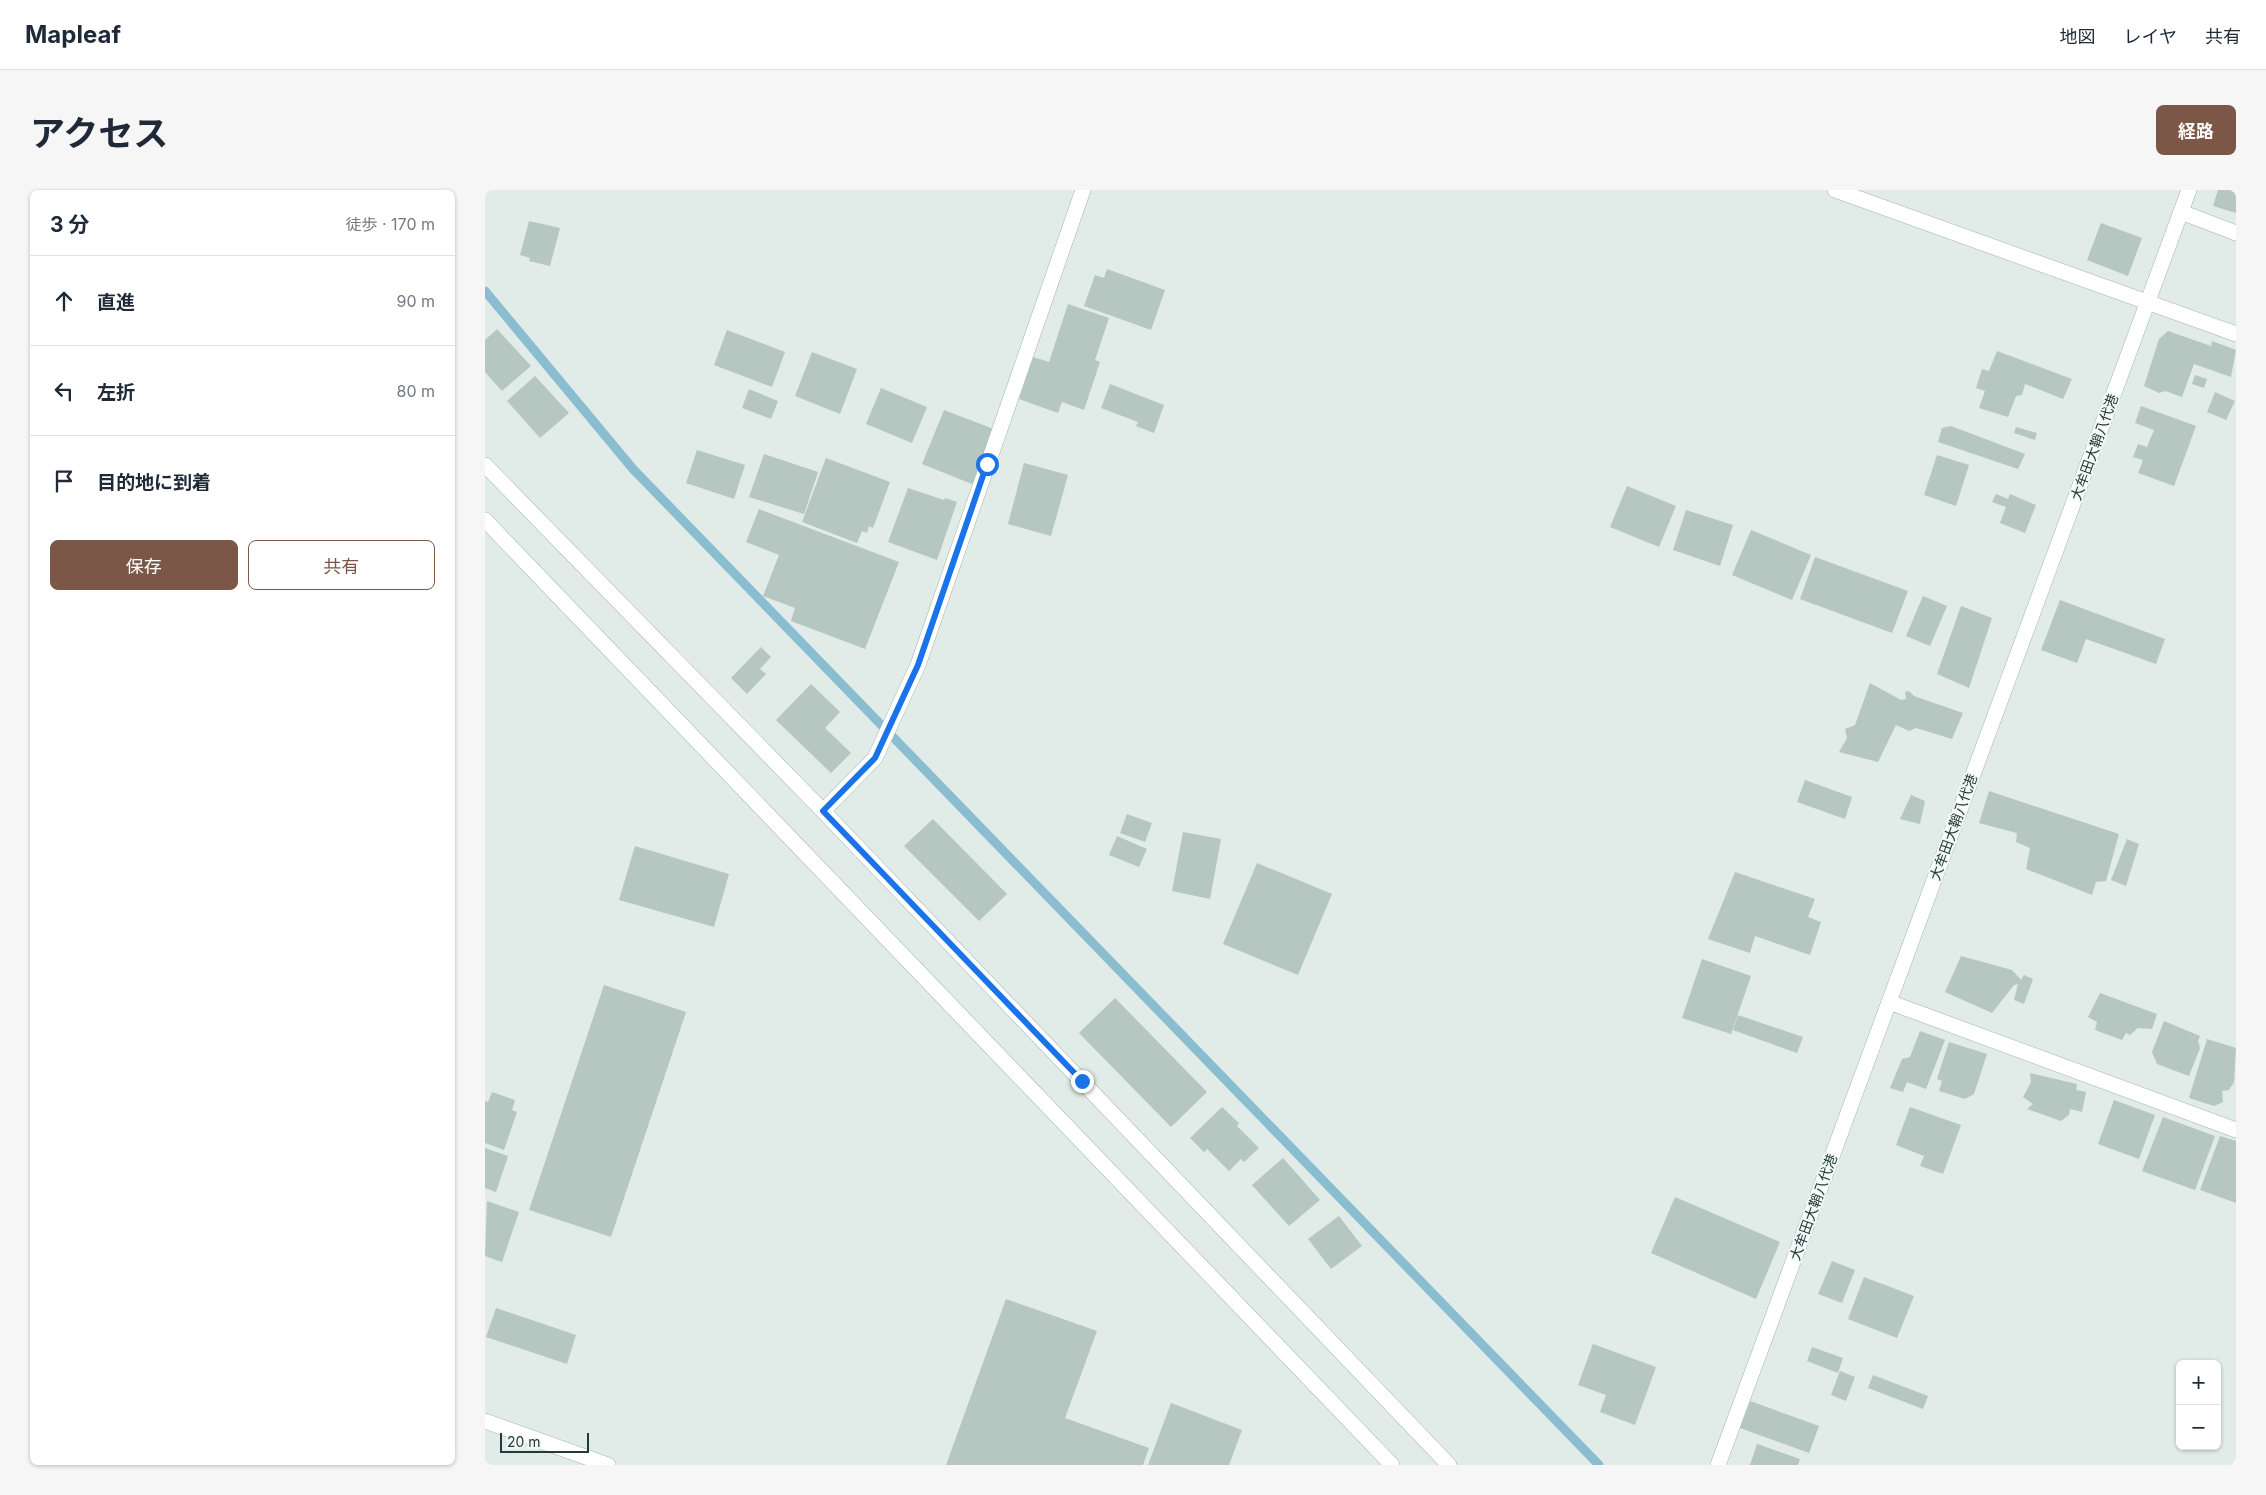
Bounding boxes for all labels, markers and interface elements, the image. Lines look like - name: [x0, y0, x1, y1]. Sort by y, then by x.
- text: Mapleaf: [25, 20, 121, 49]
- text: 地図: [2060, 26, 2096, 47]
- text: レイヤ: [2124, 26, 2177, 47]
- text: 共有: [2205, 26, 2241, 47]
- button: 経路: [2156, 105, 2236, 155]
- text: アクセス: [30, 112, 168, 154]
- text: 3 分: [50, 212, 90, 237]
- text: 徒歩 · 170 m: [345, 214, 435, 234]
- icon: ahead: [50, 287, 78, 315]
- text: 直進: [97, 291, 135, 314]
- text: 90 m: [396, 291, 435, 311]
- icon: left: [50, 377, 78, 405]
- text: 左折: [97, 381, 135, 404]
- text: 80 m: [396, 381, 435, 401]
- street label: 大牟田大鞘八代港: [2067, 391, 2121, 503]
- route start: [976, 453, 999, 476]
- icon: arrive: [50, 467, 78, 495]
- text: 目的地に到着: [97, 471, 211, 494]
- button: 保存: [50, 540, 238, 590]
- button: 共有: [248, 540, 435, 590]
- street label: 大牟田大鞘八代港: [1926, 771, 1980, 883]
- route end: [1071, 1070, 1094, 1093]
- street label: 大牟田大鞘八代港: [1786, 1151, 1840, 1263]
- map controls: [2176, 1360, 2221, 1450]
- button: +: [2176, 1360, 2221, 1405]
- button: −: [2176, 1405, 2221, 1450]
- scale bar: [500, 1430, 589, 1453]
- text: 20 m: [507, 1433, 541, 1450]

